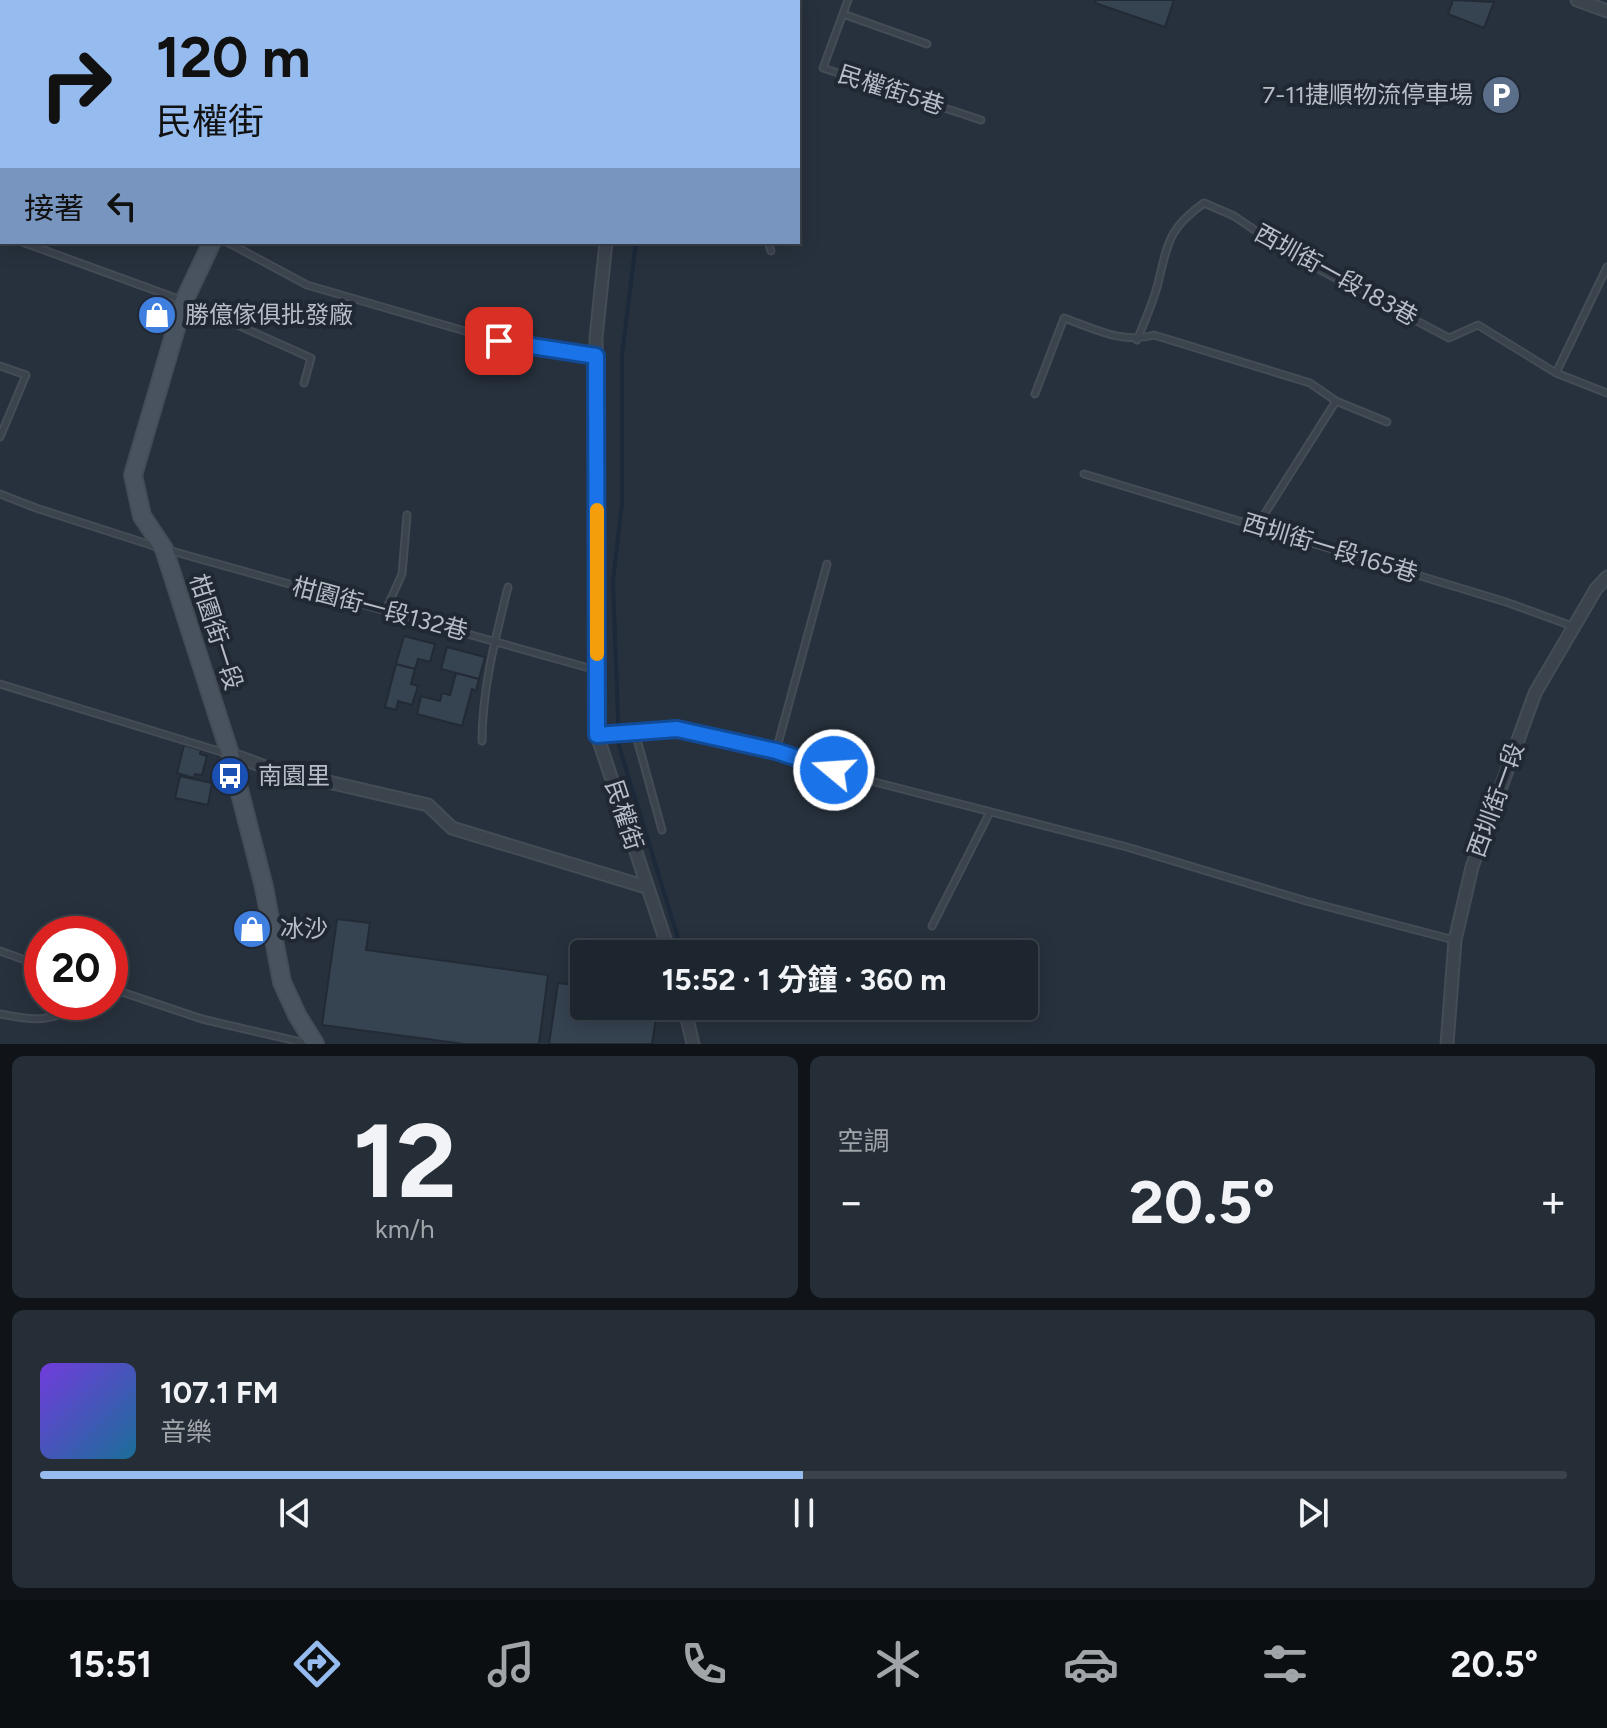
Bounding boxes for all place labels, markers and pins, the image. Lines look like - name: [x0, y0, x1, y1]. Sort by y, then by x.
- parking icon: 7-11捷順物流停車場: [1480, 74, 1522, 116]
- place label: 7-11捷順物流停車場: [1262, 80, 1473, 109]
- shop icon: 勝億傢俱批發廠: [136, 294, 178, 336]
- place label: 勝億傢俱批發廠: [185, 300, 353, 329]
- pin: [465, 307, 533, 375]
- bus stop icon: 南園里: [209, 755, 251, 797]
- place label: 南園里: [258, 761, 330, 790]
- shop icon: 冰沙: [231, 908, 273, 950]
- place label: 冰沙: [280, 914, 328, 943]

